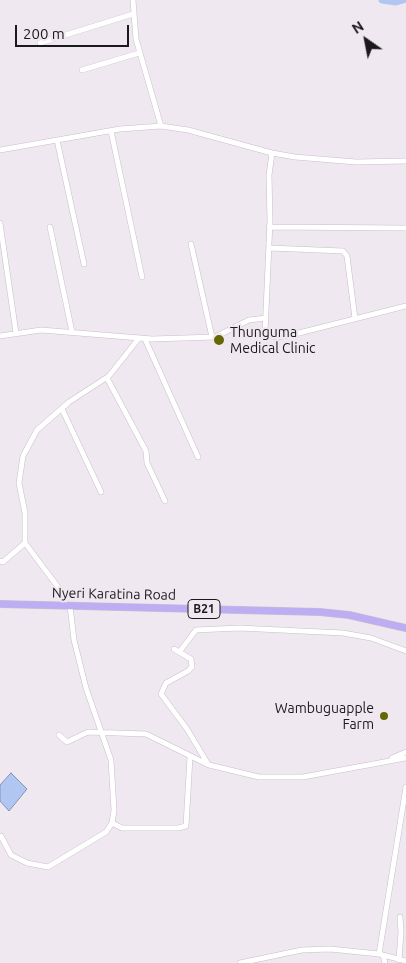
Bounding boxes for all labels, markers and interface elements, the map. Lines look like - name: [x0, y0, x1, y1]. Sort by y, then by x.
- scale bar: [18, 15, 131, 47]
- north arrow: [341, 15, 391, 65]
- text: N: [349, 18, 367, 37]
- text: 200 m: [23, 25, 65, 42]
- place label: Thunguma Medical Clinic: [230, 324, 316, 357]
- marker: Thunguma Medical Clinic: [212, 333, 226, 347]
- street label: Nyeri Karatina Road: [52, 585, 176, 603]
- road number: B21: [188, 600, 220, 618]
- place label: Wambuguapple Farm: [275, 700, 374, 732]
- marker: Wambuguapple Farm: [378, 710, 390, 722]

